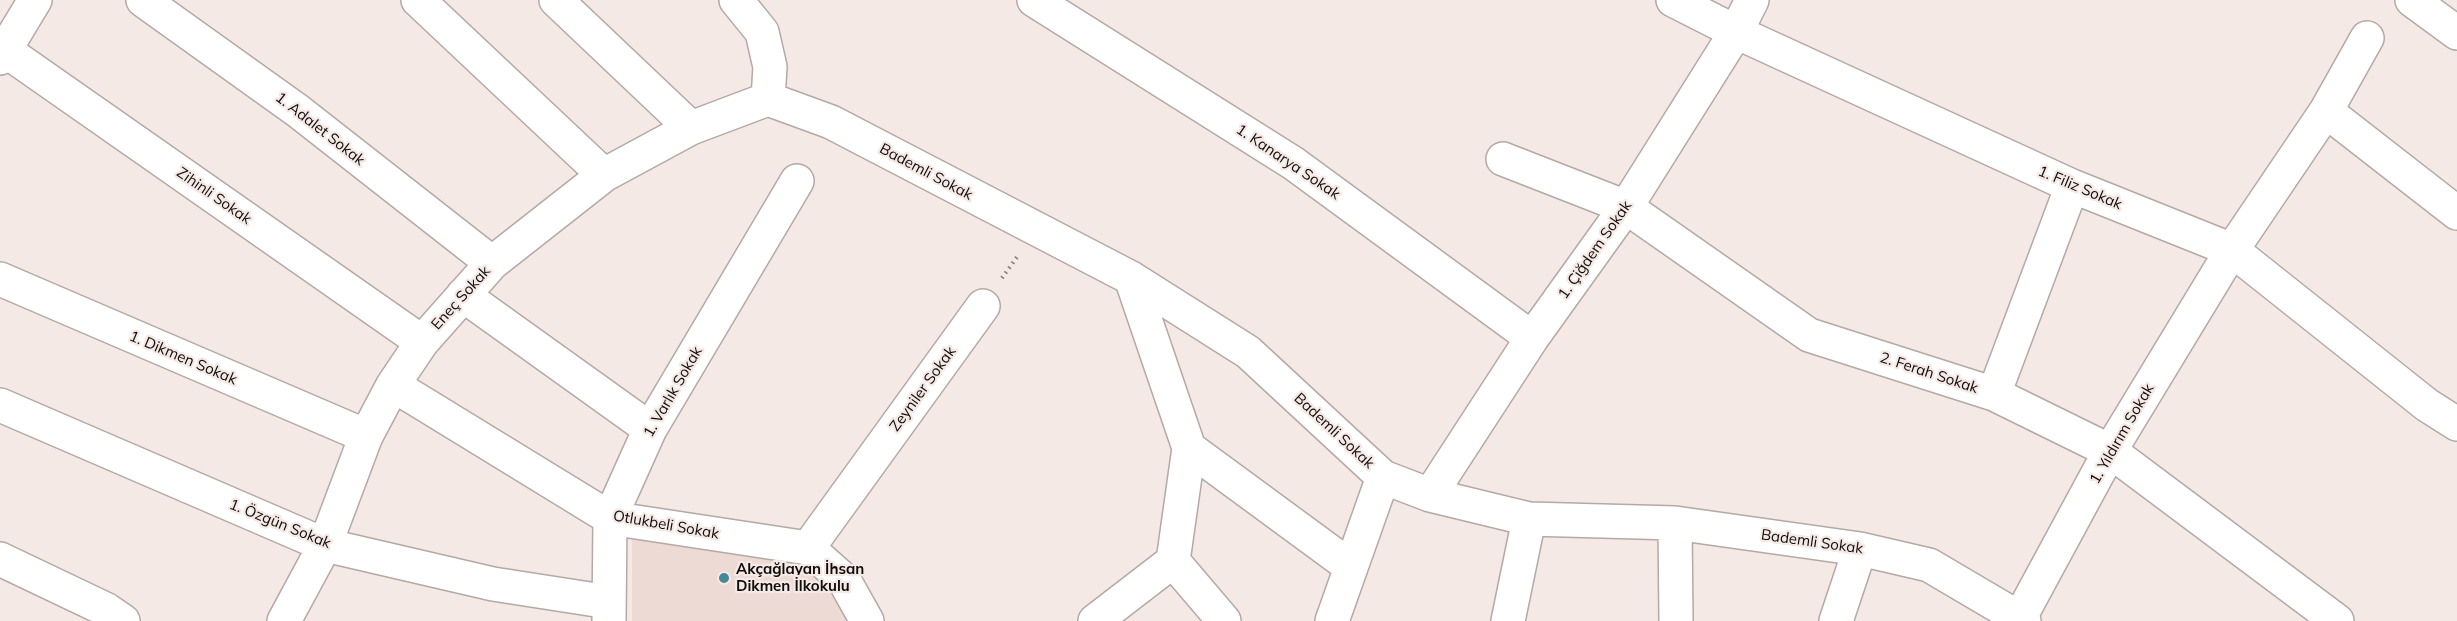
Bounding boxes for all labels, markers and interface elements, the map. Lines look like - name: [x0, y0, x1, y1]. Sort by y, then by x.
- street label: 1. Adalet Sokak: [272, 89, 368, 169]
- street label: 1. Kanarya Sokak: [1233, 121, 1343, 203]
- street label: Bademli Sokak: [876, 140, 976, 204]
- street label: 1. Filiz Sokak: [2035, 162, 2125, 214]
- street label: Zihinli Sokak: [173, 164, 255, 228]
- street label: 1. Çiğdem Sokak: [1554, 197, 1636, 303]
- street label: Eneç Sokak: [428, 262, 494, 334]
- street label: 1. Dikmen Sokak: [126, 327, 240, 389]
- street label: Zeyniler Sokak: [886, 343, 960, 435]
- street label: 1. Varlık Sokak: [640, 344, 706, 440]
- street label: 2. Ferah Sokak: [1878, 349, 1980, 397]
- street label: 1. Yıldırım Sokak: [2086, 381, 2158, 487]
- street label: Bademli Sokak: [1290, 389, 1378, 473]
- street label: 1. Özgün Sokak: [226, 495, 334, 553]
- street label: Otlukbeli Sokak: [612, 507, 720, 543]
- street label: Bademli Sokak: [1760, 526, 1864, 558]
- place label: Akçağlayan İhsan Dikmen İlkokulu: [736, 560, 864, 595]
- marker: Akçağlayan İhsan Dikmen İlkokulu: [717, 571, 731, 585]

